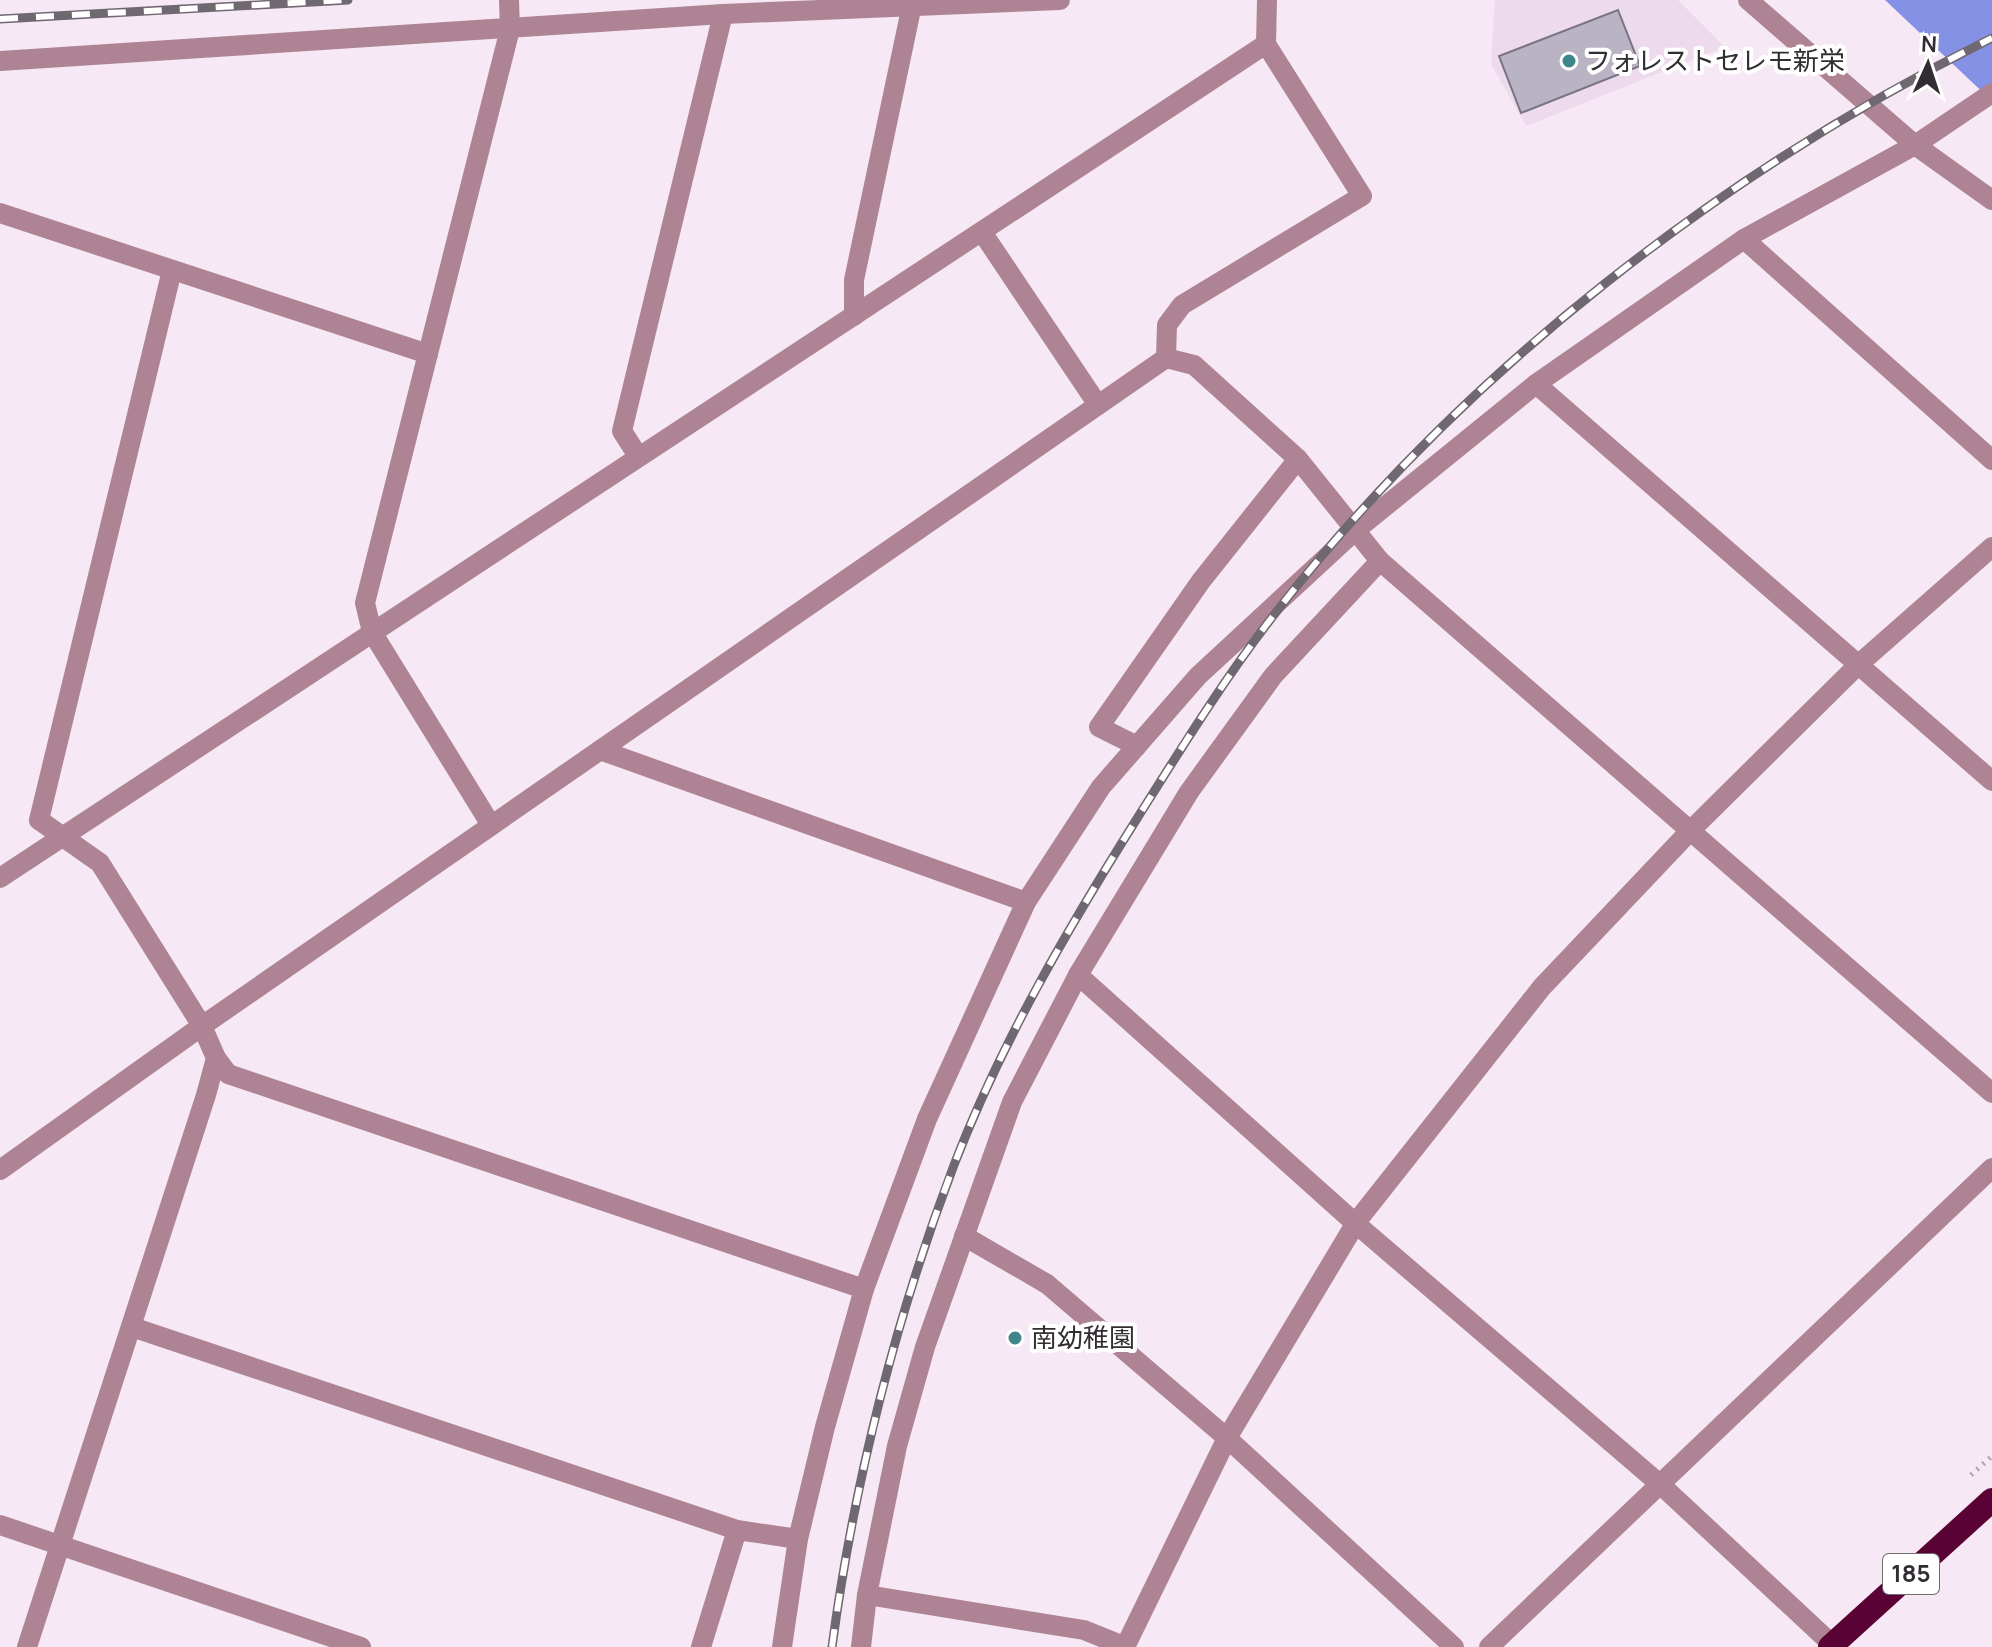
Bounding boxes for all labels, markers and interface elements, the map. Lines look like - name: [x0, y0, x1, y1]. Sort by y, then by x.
- north arrow: [1888, 24, 1968, 104]
- text: N: [1920, 29, 1938, 59]
- place label: フォレストセレモ新栄: [1585, 42, 1845, 78]
- marker: フォレストセレモ新栄: [1560, 52, 1578, 70]
- place label: 南幼稚園: [1031, 1319, 1135, 1355]
- marker: 南幼稚園: [1006, 1329, 1024, 1347]
- road number: 185: [1883, 1554, 1939, 1594]

